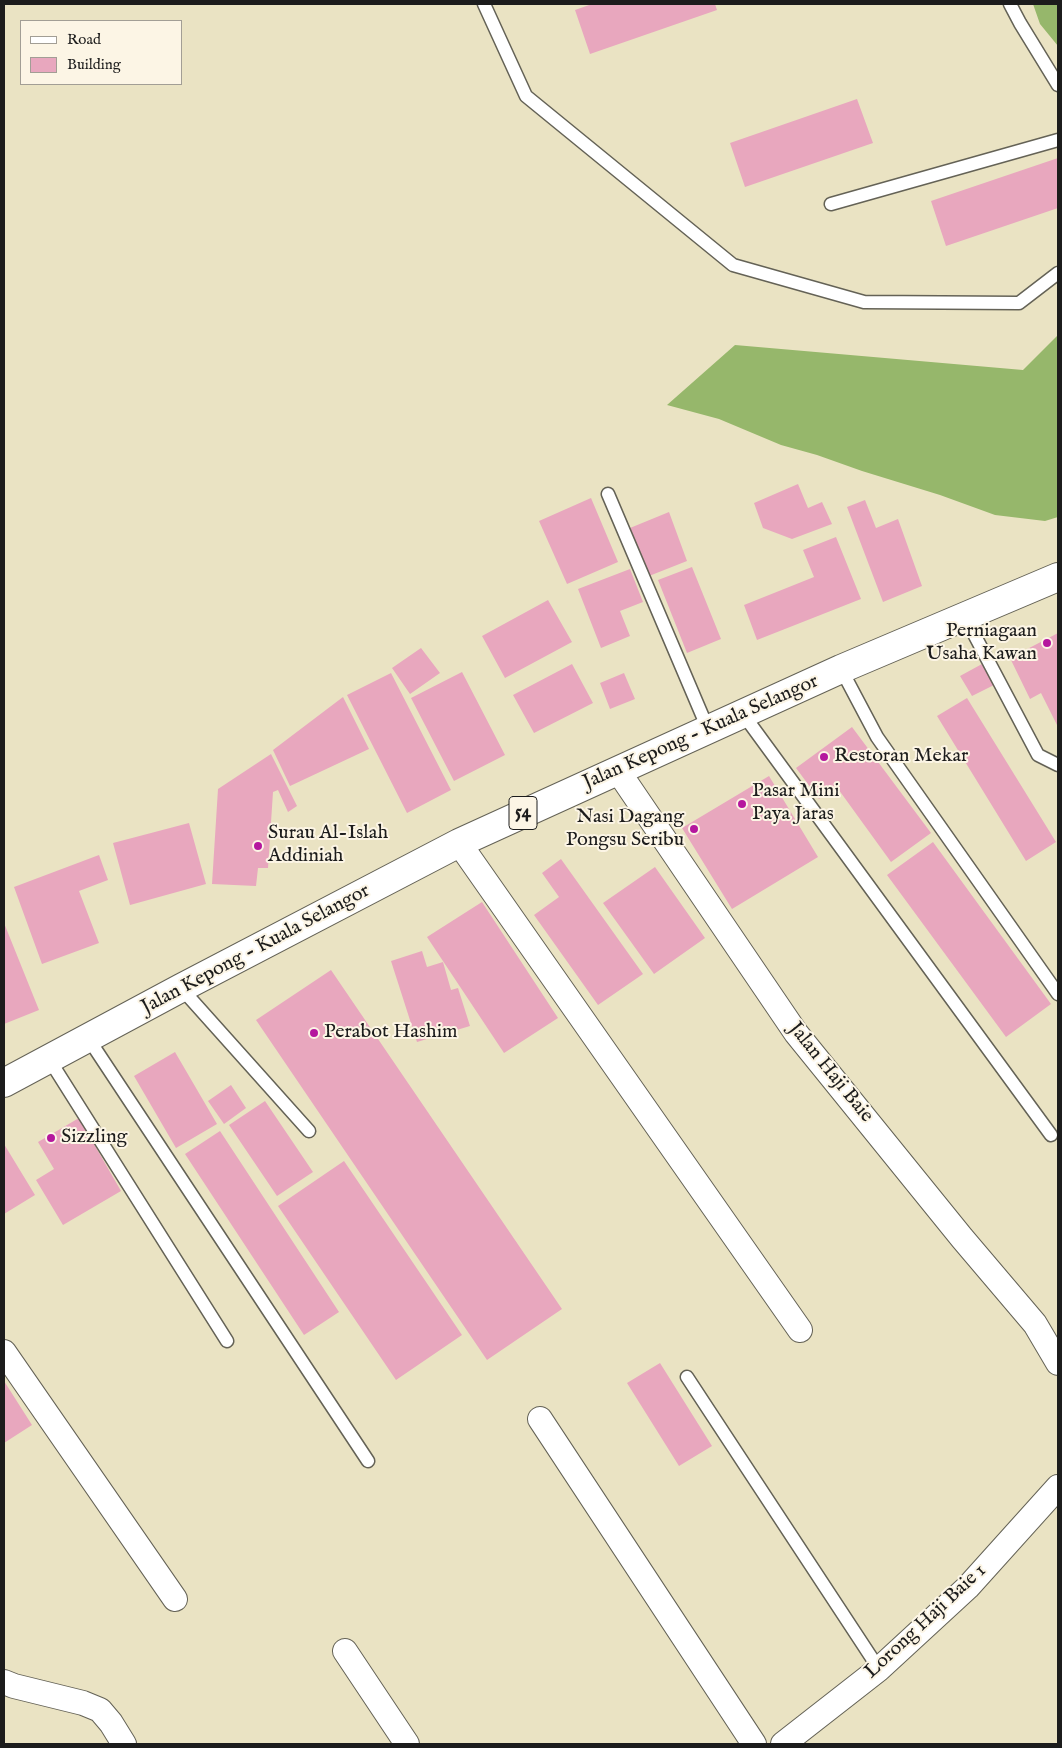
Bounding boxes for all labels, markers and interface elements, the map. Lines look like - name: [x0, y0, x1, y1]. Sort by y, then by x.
- legend: [20, 20, 182, 85]
- text: Road: [67, 30, 101, 49]
- text: Building: [67, 55, 121, 74]
- place label: Perniagaan Usaha Kawan: [926, 620, 1037, 667]
- marker: Perniagaan Usaha Kawan: [1041, 637, 1053, 649]
- street label: Jalan Kepong - Kuala Selangor: [580, 670, 822, 796]
- place label: Restoran Mekar: [834, 745, 968, 769]
- marker: Restoran Mekar: [818, 751, 830, 763]
- place label: Pasar Mini Paya Jaras: [752, 780, 840, 827]
- road number: 54: [509, 796, 537, 830]
- marker: Pasar Mini Paya Jaras: [736, 798, 748, 810]
- place label: Nasi Dagang Pongsu Seribu: [566, 806, 684, 853]
- place label: Surau Al-Islah Addiniah: [268, 822, 388, 869]
- marker: Nasi Dagang Pongsu Seribu: [688, 823, 700, 835]
- marker: Surau Al-Islah Addiniah: [252, 840, 264, 852]
- street label: Jalan Kepong - Kuala Selangor: [138, 880, 374, 1020]
- street label: Jalan Haji Baie: [782, 1018, 878, 1128]
- place label: Perabot Hashim: [324, 1021, 457, 1045]
- marker: Perabot Hashim: [308, 1027, 320, 1039]
- place label: Sizzling: [61, 1126, 127, 1150]
- marker: Sizzling: [45, 1132, 57, 1144]
- street label: Lorong Haji Baie 1: [860, 1560, 992, 1684]

